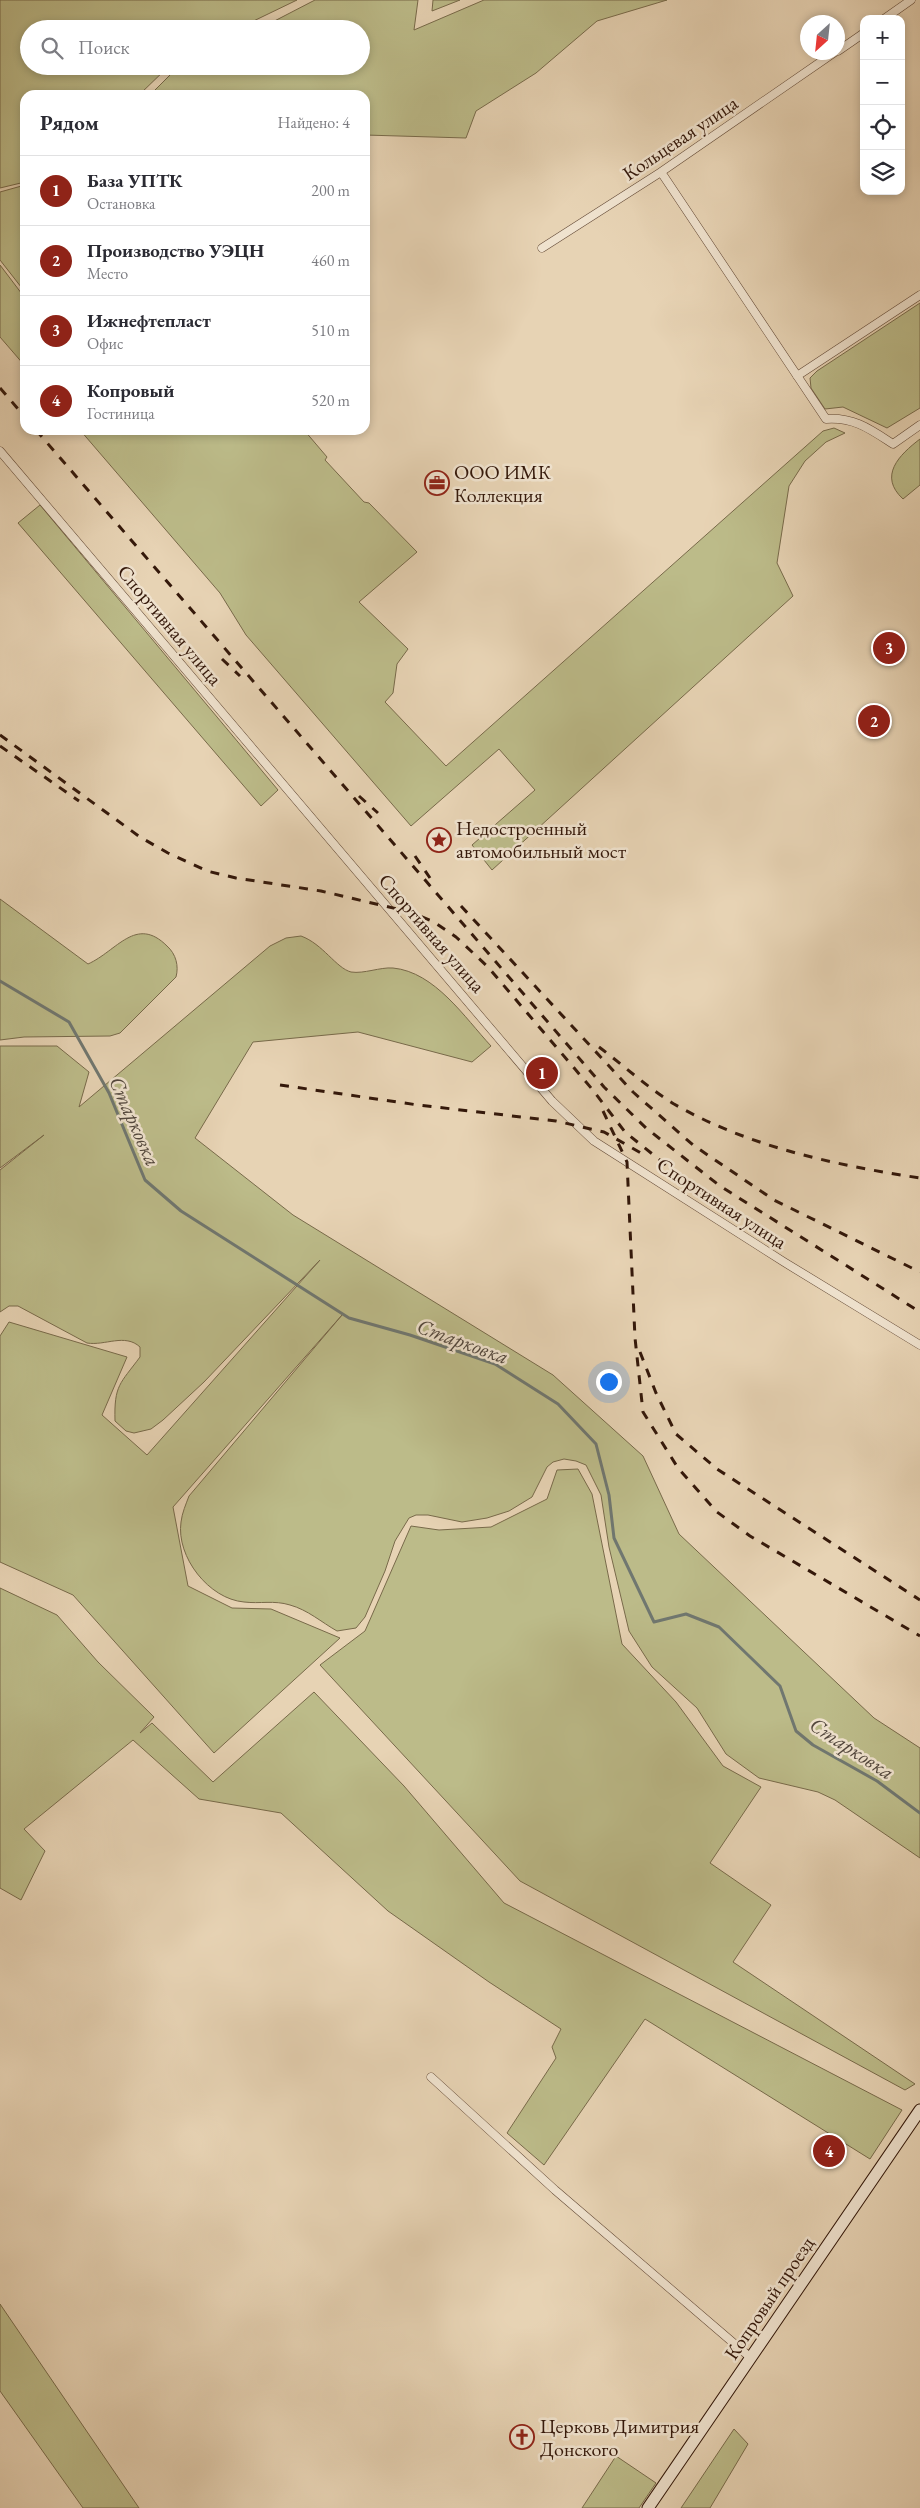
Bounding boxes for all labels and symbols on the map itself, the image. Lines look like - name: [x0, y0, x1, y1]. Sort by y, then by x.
- north arrow: [800, 15, 845, 60]
- street label: Кольцевая улица: [617, 90, 743, 186]
- place label: ООО ИМК Коллекция: [454, 459, 552, 508]
- office icon: ООО ИМК Коллекция: [424, 470, 450, 496]
- street label: Спортивная улица: [112, 559, 228, 691]
- pin: 3: [873, 629, 905, 667]
- pin: 2: [858, 702, 890, 740]
- place label: Недостроенный автомобильный мост: [456, 815, 626, 864]
- place icon: Недостроенный автомобильный мост: [426, 827, 452, 853]
- street label: Спортивная улица: [373, 868, 491, 998]
- pin: 1: [526, 1054, 558, 1092]
- water label: Старковка: [103, 1072, 167, 1170]
- street label: Спортивная улица: [652, 1151, 792, 1255]
- water label: Старковка: [414, 1312, 512, 1370]
- your location: [596, 1369, 622, 1395]
- water label: Старковка: [805, 1711, 899, 1785]
- pin: 4: [813, 2132, 845, 2170]
- street label: Копровый проезд: [718, 2231, 820, 2365]
- place label: Церковь Димитрия Донского: [540, 2413, 699, 2462]
- church icon: Церковь Димитрия Донского: [509, 2424, 535, 2450]

